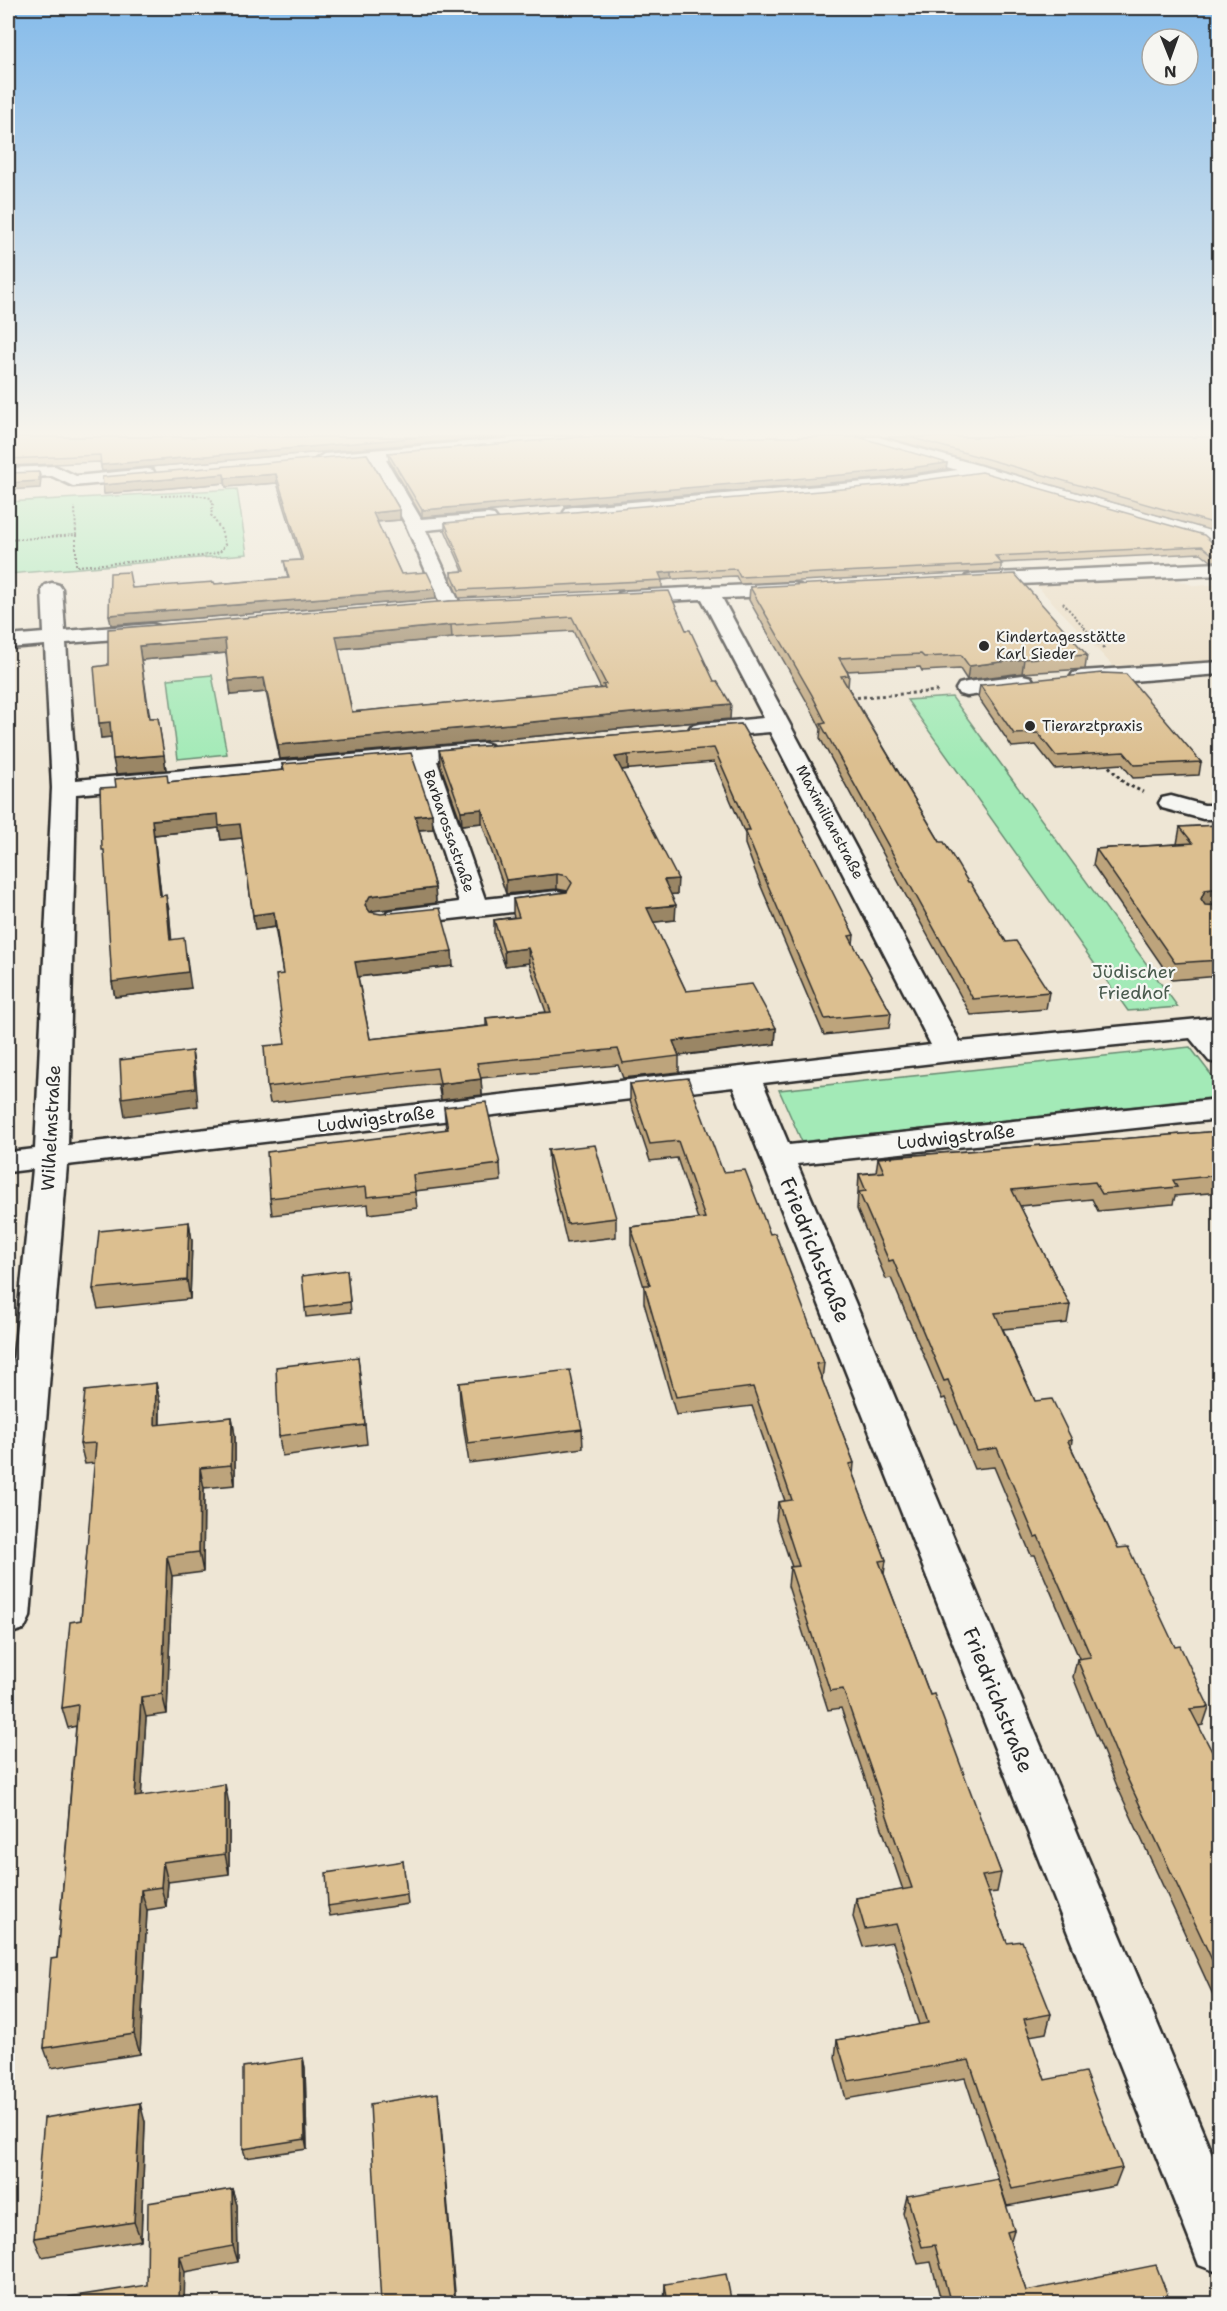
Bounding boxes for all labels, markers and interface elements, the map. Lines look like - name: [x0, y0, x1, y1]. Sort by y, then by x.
- north arrow: [1140, 27, 1200, 87]
- text: N: [1164, 61, 1177, 82]
- place label: Kindertagesstätte Karl Sieder: [996, 627, 1126, 664]
- marker: Kindertagesstätte Karl Sieder: [977, 639, 991, 653]
- place label: Tierarztpraxis: [1042, 716, 1143, 736]
- marker: Tierarztpraxis: [1023, 719, 1037, 733]
- street label: Maximilianstraße: [791, 761, 869, 883]
- street label: Barbarossastraße: [419, 767, 479, 895]
- park label: Jüdischer Friedhof: [1092, 960, 1176, 1005]
- street label: Wilhelmstraße: [36, 1064, 66, 1192]
- street label: Ludwigstraße: [316, 1100, 436, 1138]
- street label: Ludwigstraße: [896, 1119, 1016, 1155]
- street label: Friedrichstraße: [773, 1173, 857, 1327]
- street label: Friedrichstraße: [956, 1623, 1040, 1777]

